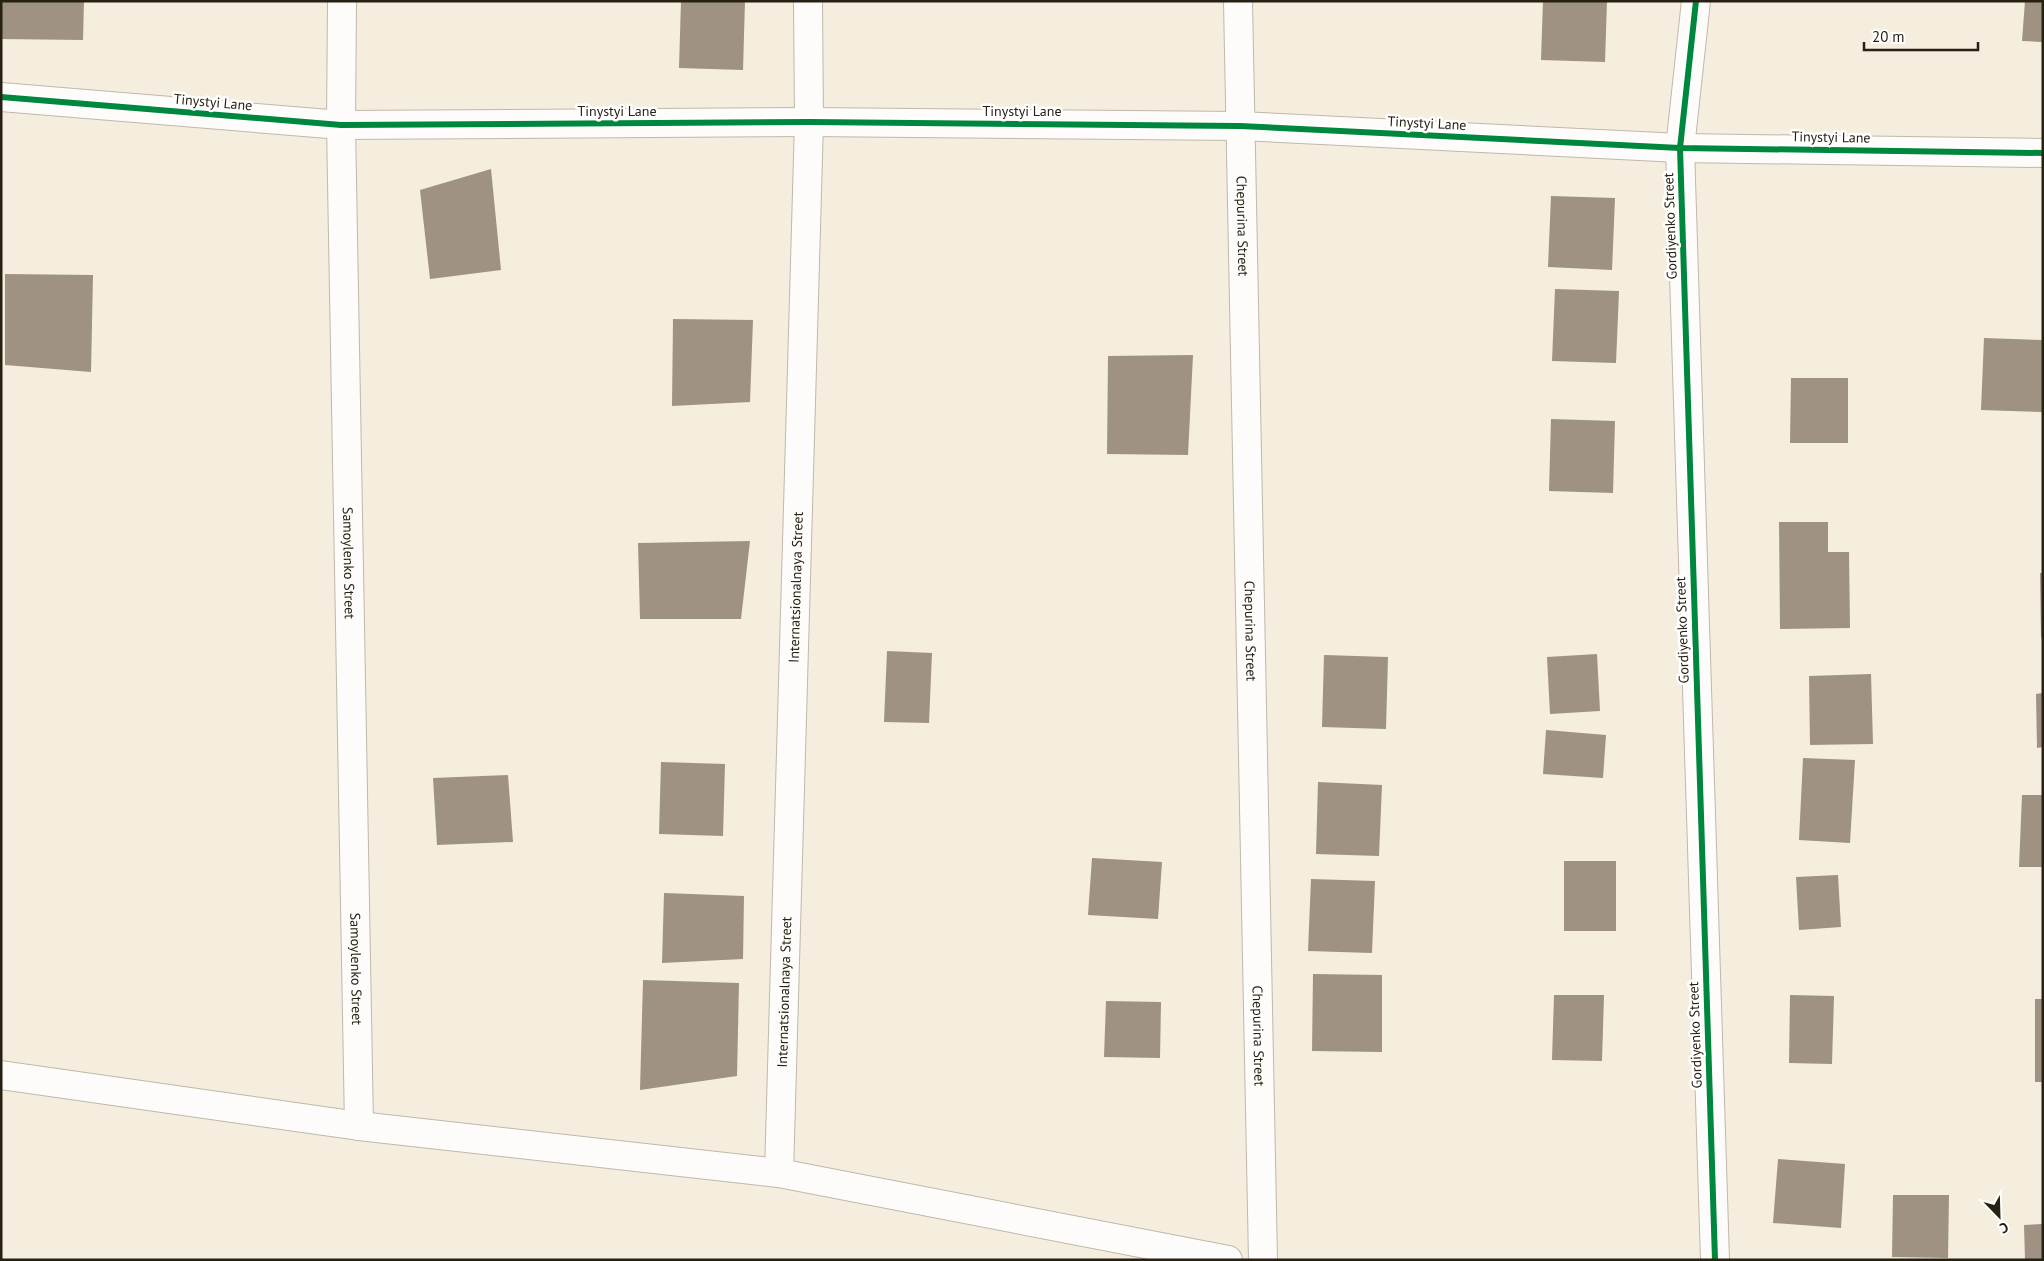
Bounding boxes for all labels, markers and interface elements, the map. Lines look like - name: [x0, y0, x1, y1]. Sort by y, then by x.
- scale bar: [1864, 20, 1978, 52]
- text: 20 m: [1872, 27, 1905, 46]
- street label: Tinystyi Lane: [173, 90, 253, 114]
- street label: Tinystyi Lane: [577, 102, 657, 120]
- street label: Tinystyi Lane: [982, 102, 1062, 120]
- street label: Tinystyi Lane: [1387, 112, 1467, 134]
- street label: Tinystyi Lane: [1791, 127, 1871, 147]
- street label: Gordiyenko Street: [1659, 172, 1681, 280]
- street label: Chepurina Street: [1232, 175, 1252, 277]
- street label: Samoylenko Street: [339, 507, 359, 619]
- street label: Internatsionalnaya Street: [785, 511, 807, 663]
- street label: Gordiyenko Street: [1671, 576, 1693, 684]
- street label: Chepurina Street: [1241, 580, 1261, 682]
- street label: Samoylenko Street: [346, 913, 366, 1025]
- street label: Internatsionalnaya Street: [773, 916, 795, 1068]
- street label: Gordiyenko Street: [1684, 981, 1706, 1089]
- street label: Chepurina Street: [1249, 985, 1269, 1087]
- north arrow: [1974, 1191, 2024, 1241]
- text: С: [1997, 1218, 2011, 1238]

